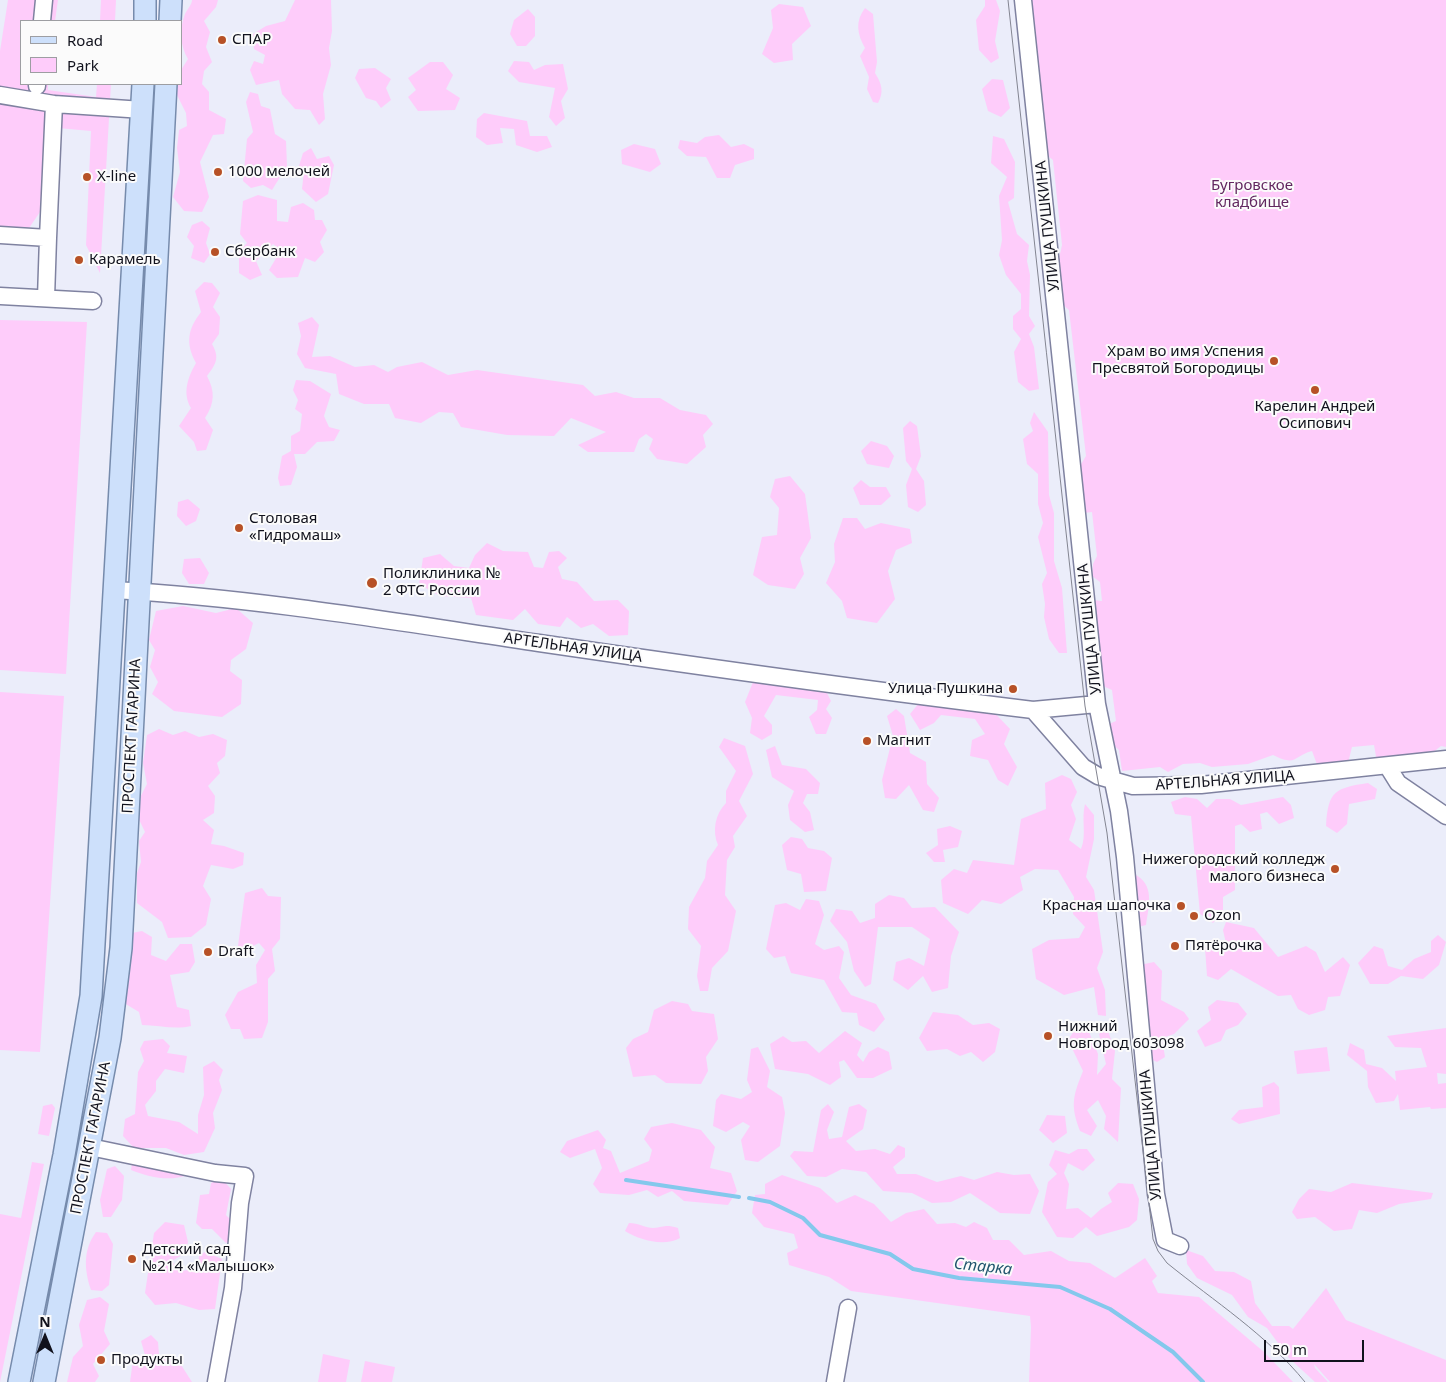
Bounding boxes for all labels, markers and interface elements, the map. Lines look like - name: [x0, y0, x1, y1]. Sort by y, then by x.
- legend: [20, 20, 182, 85]
- text: Road: [67, 30, 103, 50]
- place label: СПАР: [232, 31, 271, 49]
- marker: СПАР: [216, 34, 228, 46]
- text: Park: [67, 55, 99, 75]
- street label: УЛИЦА ПУШКИНА: [1032, 160, 1064, 292]
- place label: 1000 мелочей: [228, 163, 330, 181]
- marker: 1000 мелочей: [212, 166, 224, 178]
- place label: X-line: [97, 168, 136, 186]
- marker: X-line: [81, 171, 93, 183]
- park label: Бугровское кладбище: [1211, 177, 1293, 212]
- place label: Сбербанк: [225, 243, 295, 261]
- marker: Сбербанк: [209, 246, 221, 258]
- place label: Карамель: [89, 251, 161, 269]
- marker: Карамель: [73, 254, 85, 266]
- place label: Храм во имя Успения Пресвятой Богородицы: [1092, 343, 1264, 378]
- marker: Храм во имя Успения Пресвятой Богородицы: [1268, 355, 1280, 367]
- marker: Карелин Андрей Осипович: [1309, 384, 1321, 396]
- place label: Карелин Андрей Осипович: [1255, 398, 1375, 433]
- place label: Столовая «Гидромаш»: [249, 510, 341, 545]
- marker: Столовая «Гидромаш»: [233, 522, 245, 534]
- street label: УЛИЦА ПУШКИНА: [1074, 563, 1106, 695]
- place label: Поликлиника № 2 ФТС России: [383, 565, 501, 600]
- marker: Поликлиника № 2 ФТС России: [365, 576, 379, 590]
- street label: АРТЕЛЬНАЯ УЛИЦА: [503, 629, 643, 667]
- street label: ПРОСПЕКТ ГАГАРИНА: [119, 658, 145, 814]
- place label: Улица Пушкина: [888, 680, 1003, 698]
- marker: Улица Пушкина: [1007, 683, 1019, 695]
- place label: Магнит: [877, 732, 931, 750]
- marker: Магнит: [861, 735, 873, 747]
- street label: АРТЕЛЬНАЯ УЛИЦА: [1155, 767, 1295, 795]
- place label: Нижегородский колледж малого бизнеса: [1142, 851, 1325, 886]
- marker: Нижегородский колледж малого бизнеса: [1329, 863, 1341, 875]
- place label: Красная шапочка: [1042, 897, 1171, 915]
- marker: Красная шапочка: [1175, 900, 1187, 912]
- place label: Ozon: [1204, 907, 1241, 925]
- marker: Ozon: [1188, 910, 1200, 922]
- place label: Пятёрочка: [1185, 937, 1262, 955]
- marker: Пятёрочка: [1169, 940, 1181, 952]
- place label: Draft: [218, 943, 254, 961]
- marker: Draft: [202, 946, 214, 958]
- place label: Нижний Новгород 603098: [1058, 1018, 1184, 1053]
- marker: Нижний Новгород 603098: [1042, 1030, 1054, 1042]
- street label: ПРОСПЕКТ ГАГАРИНА: [67, 1060, 115, 1216]
- street label: УЛИЦА ПУШКИНА: [1136, 1069, 1166, 1201]
- place label: Детский сад №214 «Малышок»: [142, 1241, 275, 1276]
- marker: Детский сад №214 «Малышок»: [126, 1253, 138, 1265]
- water label: Старка: [953, 1254, 1013, 1280]
- north arrow: [20, 1312, 70, 1362]
- text: N: [39, 1312, 51, 1331]
- scale bar: [1266, 1330, 1366, 1362]
- text: 50 m: [1272, 1339, 1307, 1359]
- place label: Продукты: [111, 1351, 183, 1369]
- marker: Продукты: [95, 1354, 107, 1366]

